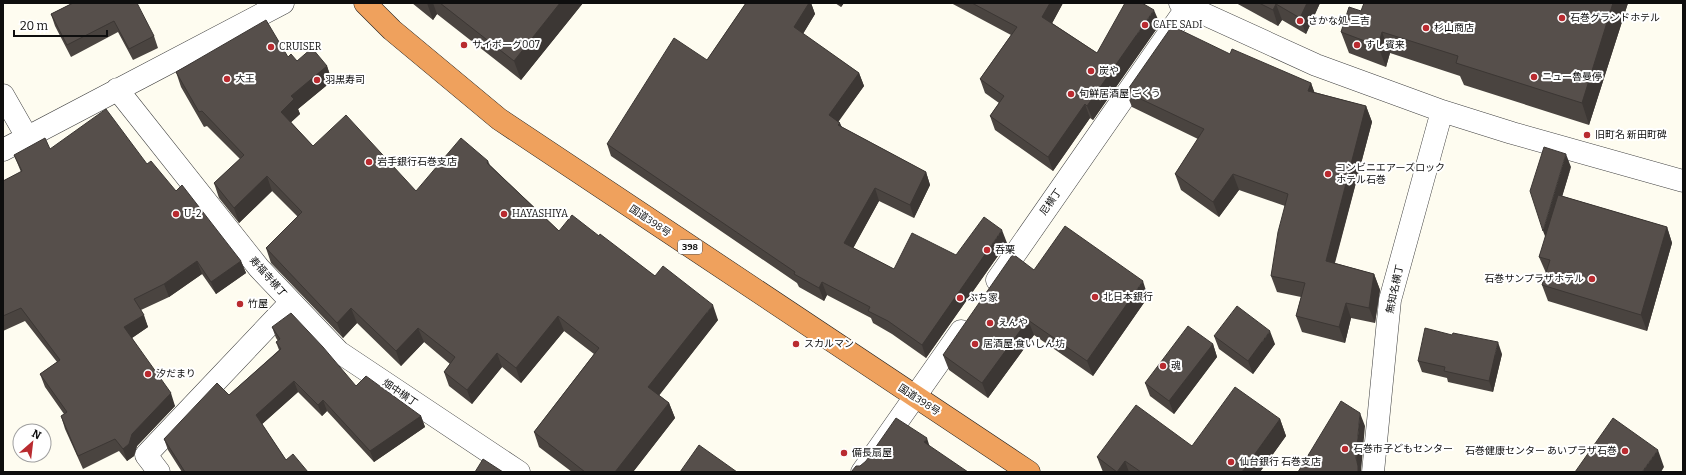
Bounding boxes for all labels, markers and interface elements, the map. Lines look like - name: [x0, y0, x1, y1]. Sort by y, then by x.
- scale bar: [14, 12, 107, 38]
- place label: 石巻グランドホテル: [1570, 12, 1660, 24]
- marker: 石巻グランドホテル: [1557, 13, 1567, 23]
- place label: さかな処 三吉: [1308, 15, 1370, 27]
- marker: さかな処 三吉: [1295, 16, 1305, 26]
- text: 20 m: [20, 19, 49, 33]
- place label: CAFE SADI: [1153, 19, 1203, 31]
- marker: CAFE SADI: [1140, 20, 1150, 30]
- place label: 杉山商店: [1434, 22, 1474, 34]
- marker: 杉山商店: [1421, 23, 1431, 33]
- place label: サイボーグ007: [472, 39, 540, 51]
- place label: すし賓来: [1365, 39, 1405, 51]
- marker: サイボーグ007: [459, 40, 469, 50]
- marker: すし賓来: [1352, 40, 1362, 50]
- place label: CRUISER: [279, 41, 322, 53]
- marker: CRUISER: [266, 42, 276, 52]
- place label: 炭や: [1099, 65, 1119, 77]
- marker: 炭や: [1086, 66, 1096, 76]
- place label: ニュー魯曼停: [1542, 71, 1602, 83]
- marker: ニュー魯曼停: [1529, 72, 1539, 82]
- place label: 大王: [235, 73, 255, 85]
- marker: 大王: [222, 74, 232, 84]
- place label: 羽黒寿司: [325, 74, 365, 86]
- marker: 羽黒寿司: [312, 75, 322, 85]
- place label: 旬鮮居酒屋 ごくう: [1079, 88, 1161, 100]
- marker: 旬鮮居酒屋 ごくう: [1066, 89, 1076, 99]
- place label: 旧町名 新田町碑: [1595, 129, 1667, 141]
- marker: 旧町名 新田町碑: [1582, 130, 1592, 140]
- place label: 岩手銀行石巻支店: [377, 156, 457, 168]
- marker: 岩手銀行石巻支店: [364, 157, 374, 167]
- place label: コンビニエアーズロック ホテル石巻: [1336, 162, 1445, 186]
- marker: コンビニエアーズロック ホテル石巻: [1323, 169, 1333, 179]
- street label: 尼横丁: [1037, 186, 1065, 218]
- street label: 国道398号: [627, 203, 673, 239]
- place label: U-2: [184, 208, 201, 220]
- place label: HAYASHIYA: [512, 208, 569, 220]
- marker: U-2: [171, 209, 181, 219]
- marker: HAYASHIYA: [499, 209, 509, 219]
- road number: 398: [678, 240, 702, 254]
- place label: 呑栗: [995, 244, 1015, 256]
- marker: 呑栗: [982, 245, 992, 255]
- street label: 寿福寺横丁: [247, 254, 289, 300]
- street label: 無知名横丁: [1384, 263, 1406, 315]
- place label: 石巻サンプラザホテル: [1484, 273, 1584, 285]
- marker: 石巻サンプラザホテル: [1587, 274, 1597, 284]
- place label: 北日本銀行: [1103, 291, 1153, 303]
- place label: ぷち家: [968, 292, 998, 304]
- marker: 北日本銀行: [1090, 292, 1100, 302]
- marker: ぷち家: [955, 293, 965, 303]
- place label: 竹屋: [248, 298, 268, 310]
- marker: 竹屋: [235, 299, 245, 309]
- place label: えんや: [998, 317, 1028, 329]
- marker: えんや: [985, 318, 995, 328]
- place label: スカルマン: [804, 338, 854, 350]
- place label: 居酒屋 食いしん坊: [983, 338, 1065, 350]
- marker: スカルマン: [791, 339, 801, 349]
- marker: 居酒屋 食いしん坊: [970, 339, 980, 349]
- place label: 魂: [1171, 360, 1181, 372]
- marker: 魂: [1158, 361, 1168, 371]
- place label: 汐だまり: [156, 368, 196, 380]
- marker: 汐だまり: [143, 369, 153, 379]
- street label: 畑中横丁: [380, 377, 420, 409]
- street label: 国道398号: [896, 382, 942, 418]
- north arrow: [12, 423, 52, 463]
- text: N: [30, 427, 44, 443]
- place label: 石巻市子どもセンター: [1353, 443, 1453, 455]
- marker: 石巻市子どもセンター: [1340, 444, 1350, 454]
- place label: 石巻健康センター あいプラザ石巻: [1465, 445, 1617, 457]
- marker: 石巻健康センター あいプラザ石巻: [1620, 446, 1630, 456]
- place label: 備長扇屋: [851, 447, 892, 459]
- marker: 備長扇屋: [839, 448, 849, 458]
- place label: 仙台銀行 石巻支店: [1239, 456, 1321, 468]
- marker: 仙台銀行 石巻支店: [1226, 457, 1236, 467]

